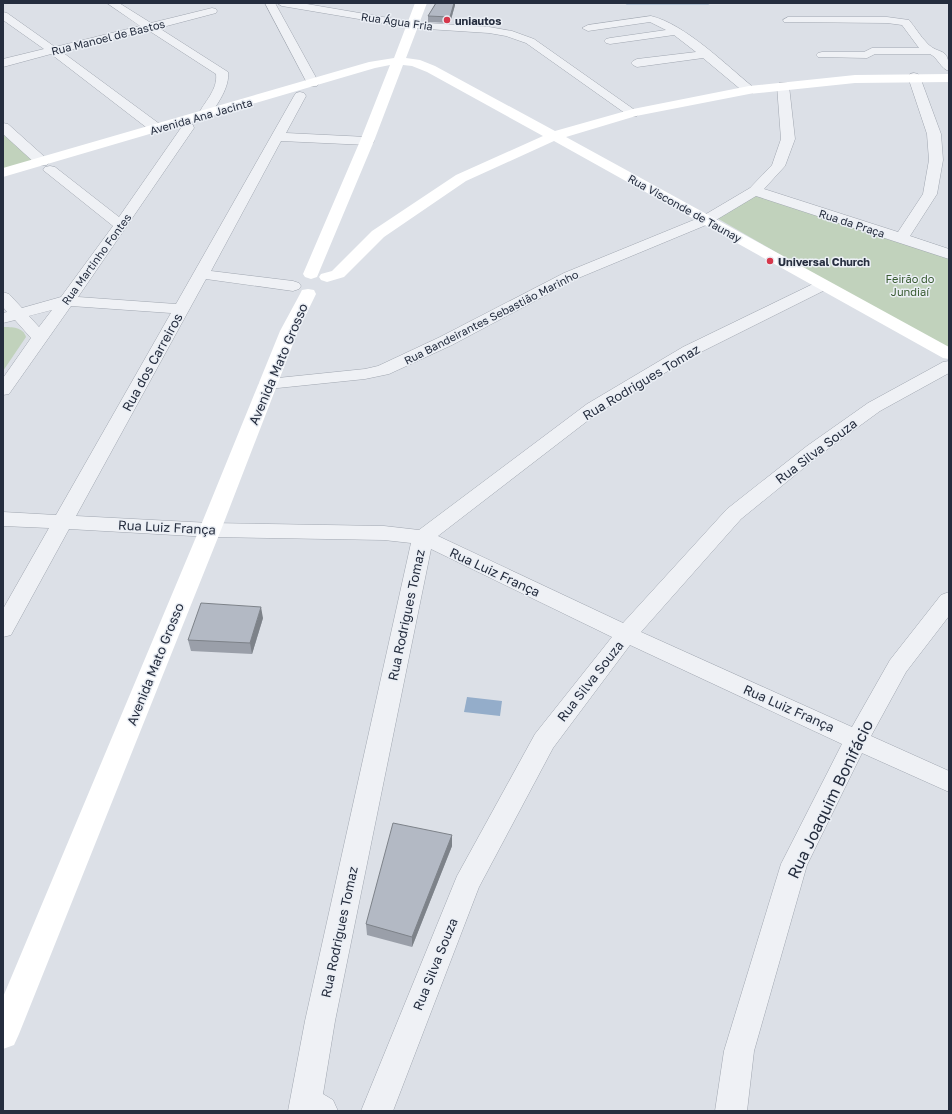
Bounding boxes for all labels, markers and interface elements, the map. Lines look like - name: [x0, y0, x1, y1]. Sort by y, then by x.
- street label: Rua Água Fria: [360, 10, 434, 32]
- place label: uniautos: [455, 14, 501, 27]
- marker: uniautos: [442, 15, 452, 25]
- street label: Rua Manoel de Bastos: [50, 17, 166, 57]
- street label: Avenida Ana Jacinta: [148, 95, 254, 137]
- street label: Rua Visconde de Taunay: [626, 171, 744, 245]
- street label: Rua da Praça: [817, 206, 887, 240]
- street label: Rua Martinho Fontes: [59, 211, 134, 307]
- place label: Universal Church: [778, 255, 870, 268]
- marker: Universal Church: [765, 256, 775, 266]
- street label: Rua Bandeirantes Sebastião Marinho: [402, 267, 581, 367]
- park label: Feirão do Jundiaí: [886, 272, 935, 298]
- street label: Avenida Mato Grosso: [245, 301, 311, 427]
- street label: Rua dos Carreiros: [118, 310, 186, 414]
- street label: Rua Rodrigues Tomaz: [580, 340, 703, 423]
- street label: Rua Silva Souza: [772, 415, 860, 487]
- street label: Rua Luiz França: [118, 516, 216, 538]
- street label: Rua Luiz França: [447, 544, 543, 600]
- street label: Rua Rodrigues Tomaz: [384, 548, 428, 682]
- street label: Avenida Mato Grosso: [123, 600, 187, 728]
- street label: Rua Silva Souza: [553, 637, 627, 725]
- street label: Rua Luiz França: [741, 681, 837, 735]
- street label: Rua Joaquim Bonifácio: [783, 716, 877, 882]
- street label: Rua Rodrigues Tomaz: [317, 865, 361, 999]
- street label: Rua Silva Souza: [409, 915, 461, 1013]

